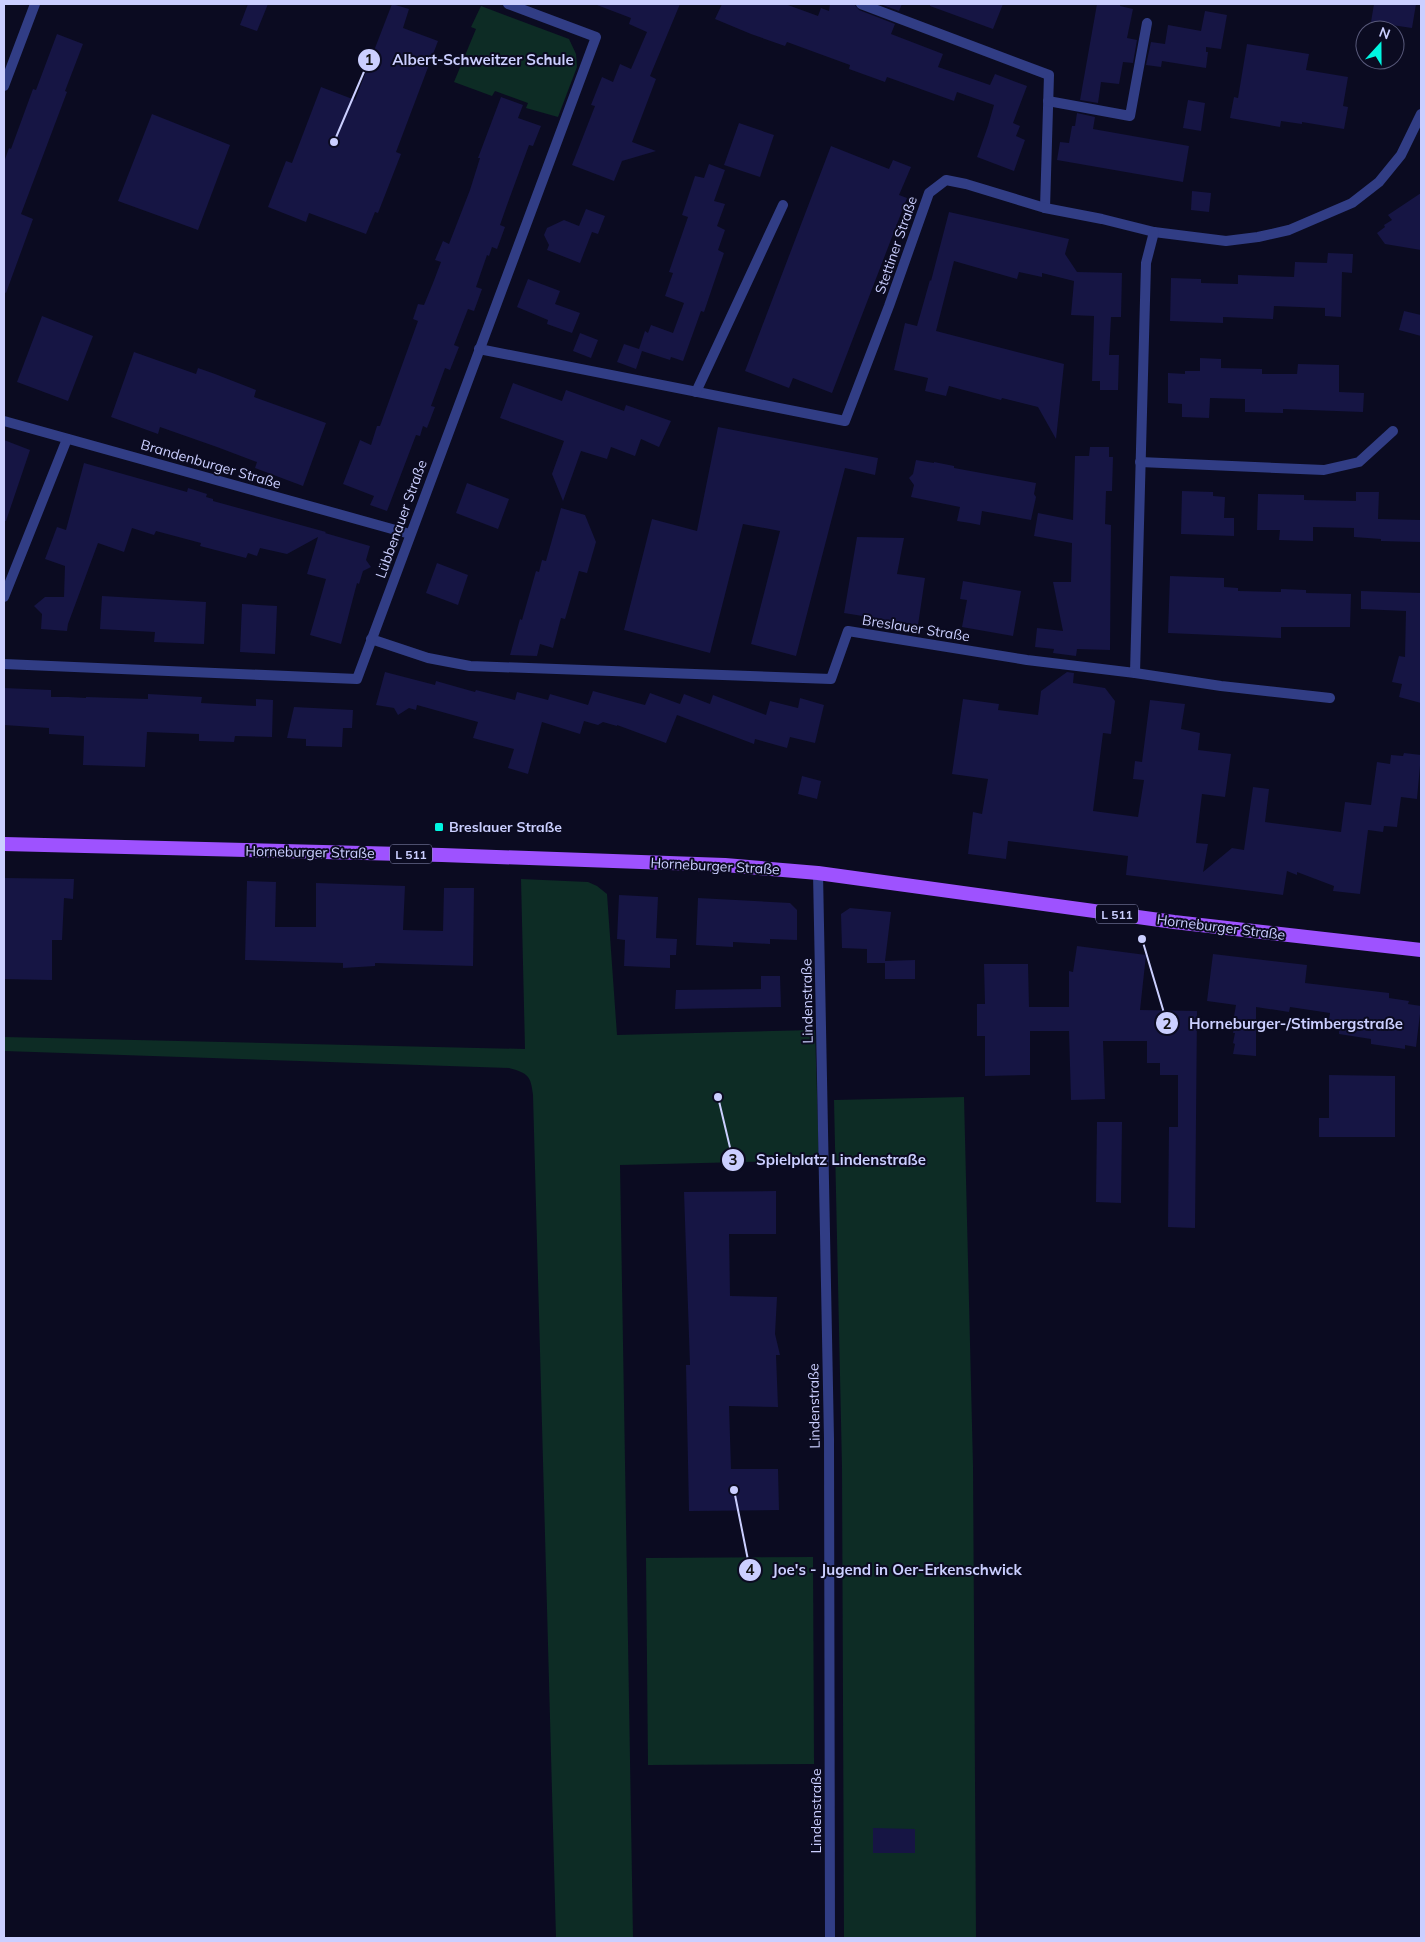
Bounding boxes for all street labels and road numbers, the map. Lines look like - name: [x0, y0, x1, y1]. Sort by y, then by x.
- street label: Stettiner Straße: [871, 194, 921, 296]
- street label: Brandenburger Straße: [139, 435, 283, 493]
- street label: Lübbenauer Straße: [371, 457, 431, 581]
- street label: Breslauer Straße: [861, 611, 971, 645]
- street label: Horneburger Straße: [245, 842, 375, 862]
- road number: L 511: [390, 844, 432, 864]
- street label: Horneburger Straße: [650, 854, 780, 878]
- road number: L 511: [1096, 904, 1138, 924]
- street label: Horneburger Straße: [1156, 910, 1286, 944]
- street label: Lindenstraße: [797, 958, 817, 1044]
- street label: Lindenstraße: [804, 1363, 824, 1449]
- street label: Lindenstraße: [807, 1768, 825, 1854]

